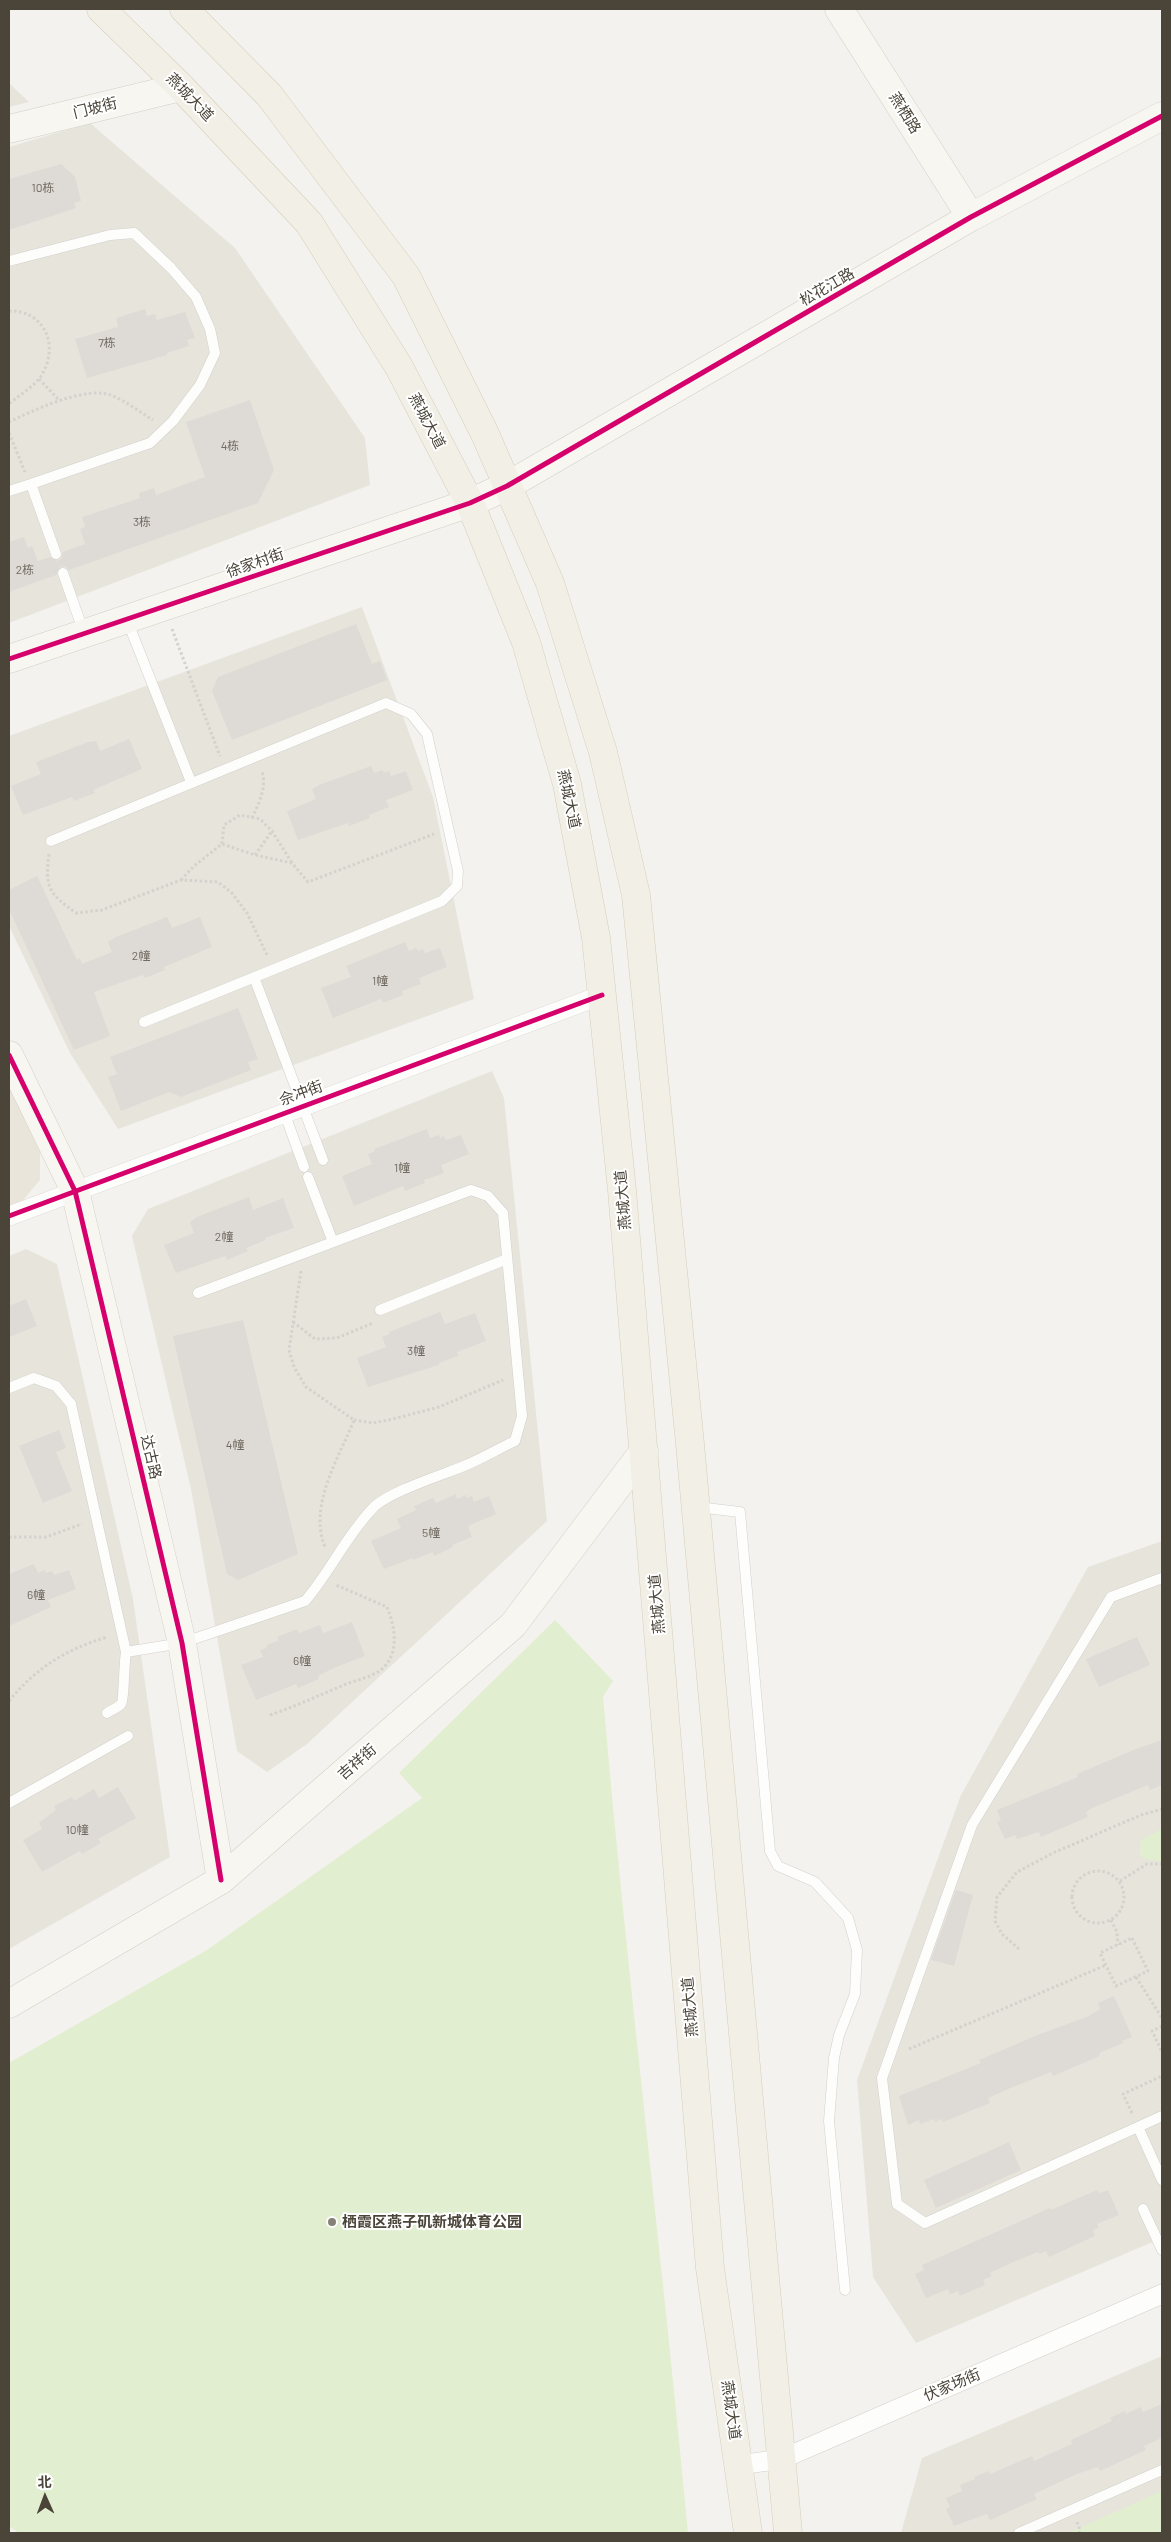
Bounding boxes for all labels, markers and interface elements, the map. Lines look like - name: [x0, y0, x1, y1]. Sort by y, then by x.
- street label: 燕城大道: [163, 69, 217, 125]
- street label: 燕栖路: [885, 89, 925, 137]
- street label: 门坡街: [71, 94, 119, 122]
- house number: 10栋: [32, 181, 54, 195]
- street label: 松花江路: [797, 264, 857, 310]
- house number: 7栋: [98, 336, 116, 350]
- street label: 燕城大道: [405, 390, 449, 452]
- house number: 4栋: [221, 439, 239, 453]
- house number: 3栋: [133, 515, 151, 529]
- street label: 徐家村街: [224, 545, 286, 581]
- house number: 2栋: [16, 563, 34, 577]
- street label: 燕城大道: [554, 768, 584, 830]
- house number: 2幢: [132, 949, 150, 963]
- house number: 1幢: [372, 974, 388, 988]
- street label: 佘冲街: [277, 1077, 325, 1109]
- house number: 1幢: [394, 1161, 410, 1175]
- street label: 燕城大道: [611, 1169, 635, 1231]
- house number: 2幢: [215, 1230, 233, 1244]
- house number: 3幢: [407, 1344, 425, 1358]
- street label: 达古路: [137, 1433, 165, 1481]
- house number: 4幢: [226, 1438, 244, 1452]
- house number: 5幢: [422, 1526, 440, 1540]
- street label: 燕城大道: [645, 1573, 669, 1635]
- house number: 6幢: [27, 1588, 45, 1602]
- house number: 6幢: [293, 1654, 311, 1668]
- street label: 吉祥街: [334, 1740, 380, 1784]
- house number: 10幢: [66, 1823, 88, 1837]
- street label: 燕城大道: [678, 1976, 702, 2038]
- place label: 栖霞区燕子矶新城体育公园: [342, 2213, 522, 2231]
- marker: 栖霞区燕子矶新城体育公园: [326, 2216, 338, 2228]
- street label: 伏家场街: [921, 2365, 983, 2405]
- street label: 燕城大道: [718, 2379, 744, 2441]
- north arrow: [20, 2472, 70, 2522]
- text: 北: [37, 2473, 52, 2490]

